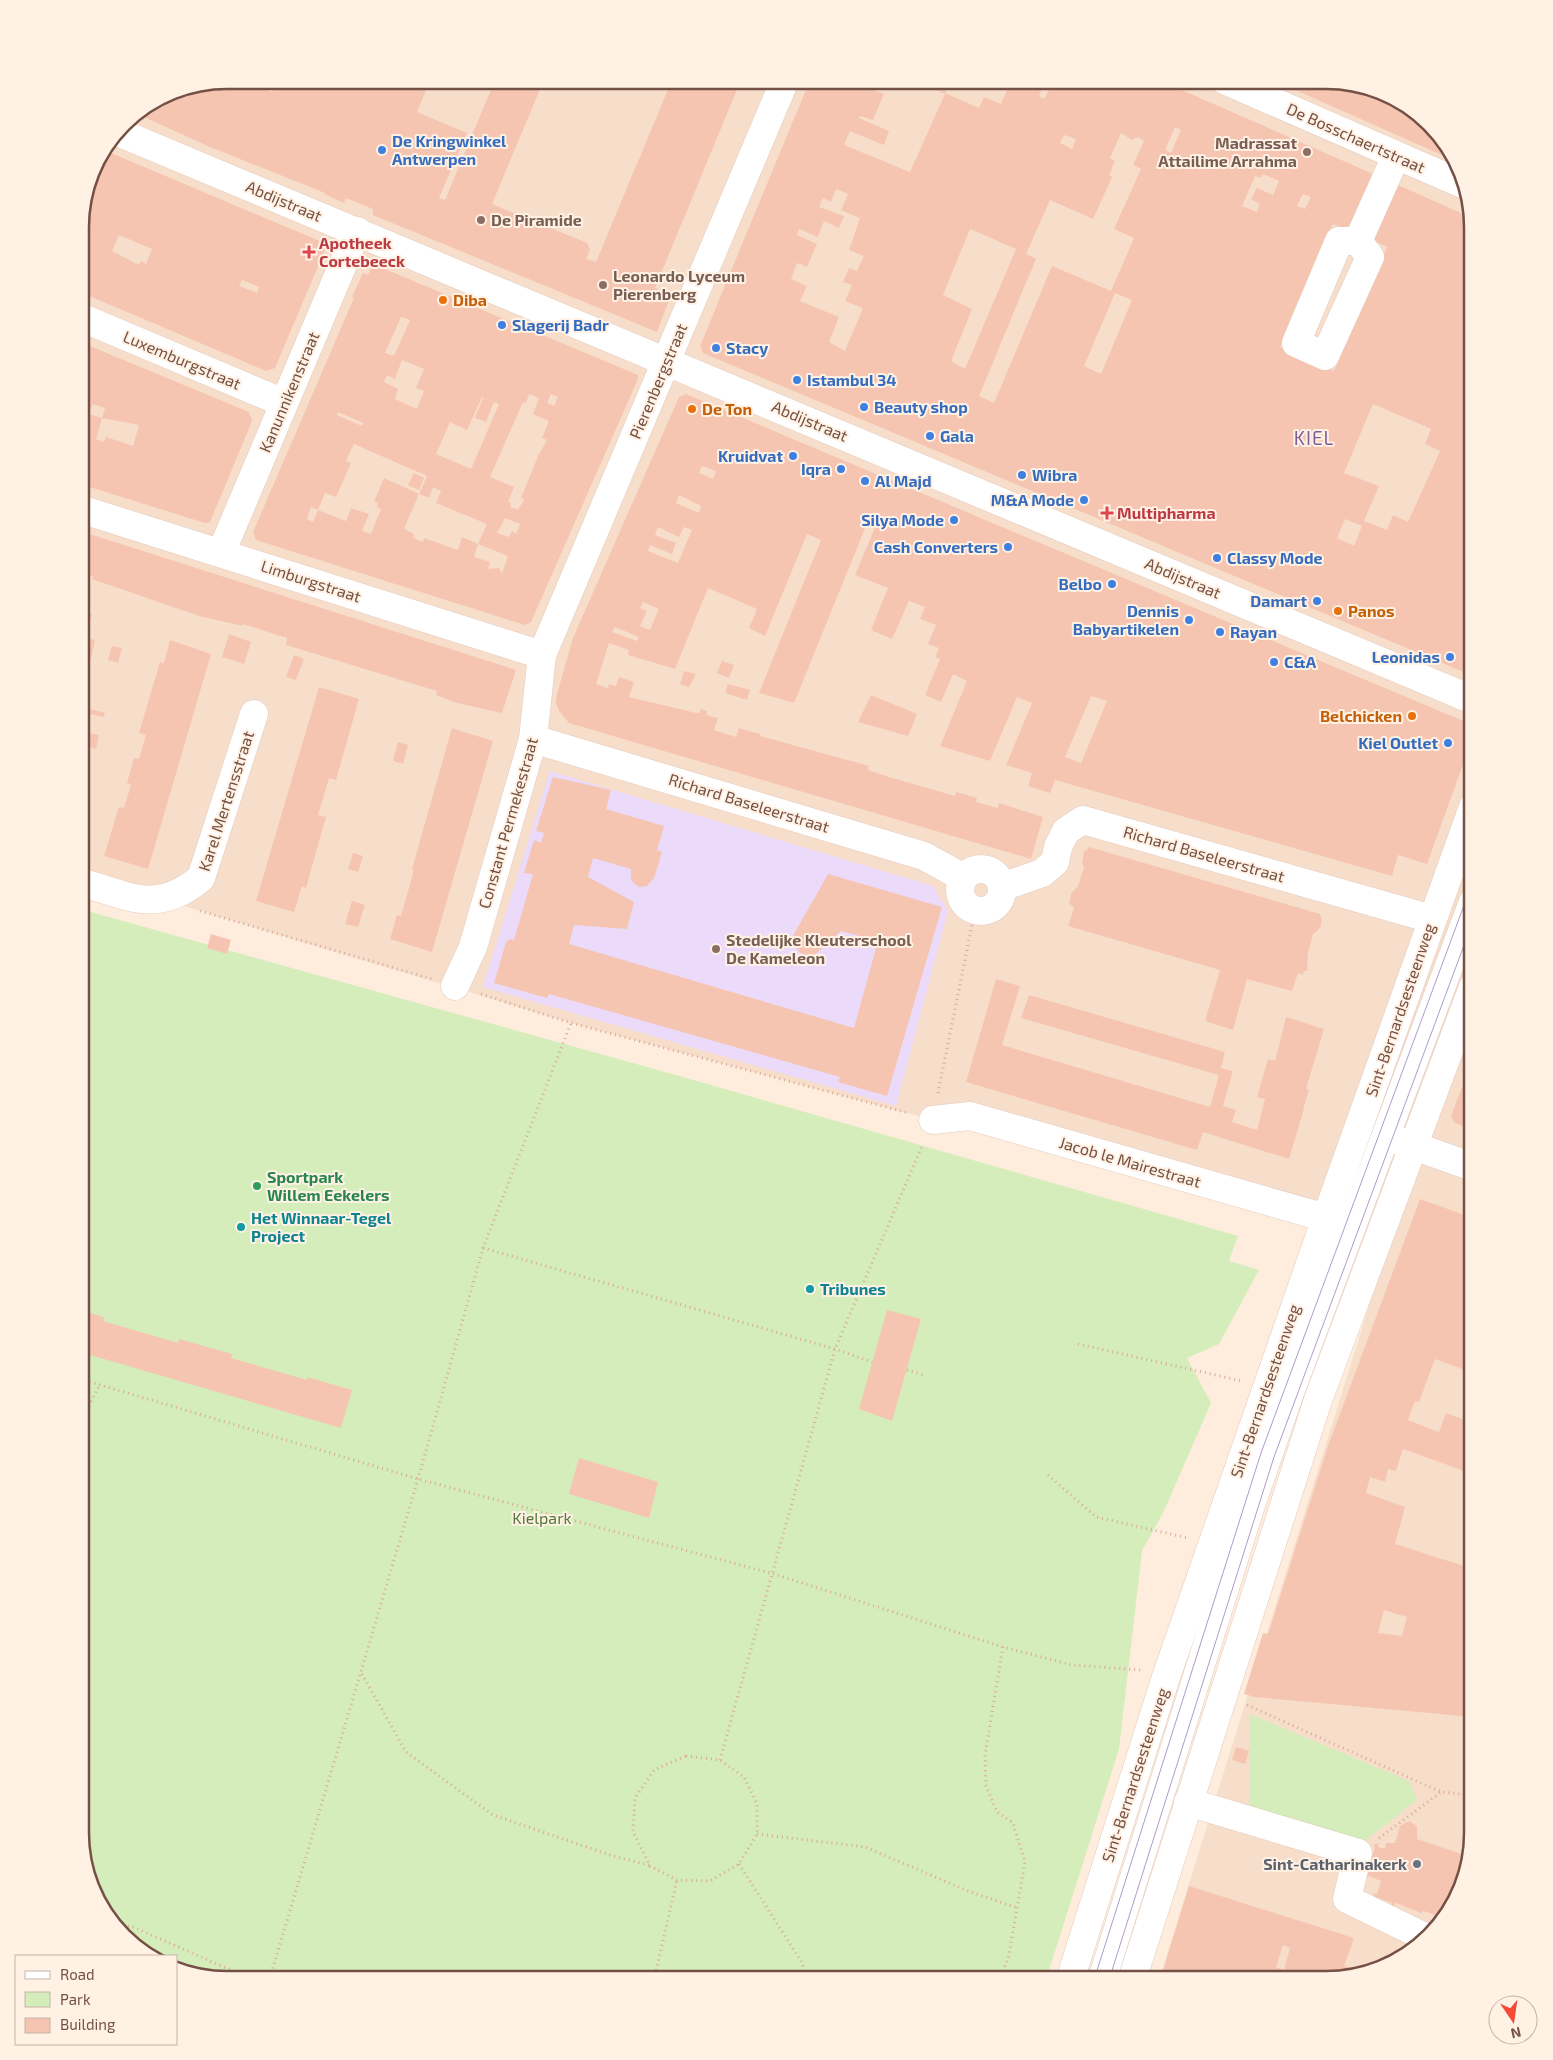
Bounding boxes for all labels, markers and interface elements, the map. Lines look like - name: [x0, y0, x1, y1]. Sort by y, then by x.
- street label: De Bosschaertstraat: [1284, 98, 1428, 177]
- place label: De Kringwinkel Antwerpen: [392, 131, 507, 168]
- place label: Madrassat Attailime Arrahma: [1158, 133, 1297, 170]
- marker: De Kringwinkel Antwerpen: [376, 144, 388, 156]
- marker: Madrassat Attailime Arrahma: [1301, 146, 1313, 158]
- street label: Abdijstraat: [243, 176, 325, 226]
- place label: De Piramide: [491, 210, 582, 229]
- marker: De Piramide: [475, 214, 487, 226]
- place label: Apotheek Cortebeeck: [319, 233, 405, 270]
- marker: Apotheek Cortebeeck: [303, 246, 315, 258]
- place label: Leonardo Lyceum Pierenberg: [613, 266, 745, 303]
- marker: Leonardo Lyceum Pierenberg: [597, 279, 609, 291]
- place label: Diba: [453, 290, 487, 309]
- marker: Diba: [437, 294, 449, 306]
- place label: Slagerij Badr: [512, 315, 609, 334]
- marker: Slagerij Badr: [496, 319, 508, 331]
- street label: Pierenbergstraat: [625, 320, 690, 441]
- street label: Luxemburgstraat: [120, 326, 244, 393]
- street label: Kanunnikenstraat: [255, 329, 323, 455]
- place label: Stacy: [726, 338, 768, 358]
- marker: Stacy: [710, 342, 722, 354]
- place label: Istambul 34: [807, 370, 897, 389]
- marker: Istambul 34: [791, 374, 803, 386]
- street label: Abdijstraat: [769, 396, 851, 446]
- place label: Beauty shop: [874, 397, 968, 417]
- place label: De Ton: [702, 399, 752, 418]
- marker: Beauty shop: [858, 401, 870, 413]
- marker: De Ton: [686, 403, 698, 415]
- place label: Gala: [940, 426, 974, 445]
- district label: KIEL: [1294, 426, 1334, 449]
- marker: Gala: [924, 430, 936, 442]
- place label: Kruidvat: [718, 446, 783, 465]
- marker: Kruidvat: [787, 450, 799, 462]
- place label: Iqra: [801, 459, 831, 478]
- marker: Iqra: [835, 463, 847, 475]
- place label: Wibra: [1032, 465, 1077, 484]
- marker: Wibra: [1016, 469, 1028, 481]
- place label: Al Majd: [875, 471, 932, 490]
- marker: Al Majd: [859, 475, 871, 487]
- place label: M&A Mode: [991, 490, 1074, 509]
- marker: M&A Mode: [1078, 494, 1090, 506]
- place label: Multipharma: [1117, 503, 1216, 522]
- marker: Multipharma: [1101, 507, 1113, 519]
- place label: Silya Mode: [861, 510, 944, 530]
- marker: Silya Mode: [948, 514, 960, 526]
- place label: Cash Converters: [874, 537, 998, 556]
- marker: Cash Converters: [1002, 541, 1014, 553]
- place label: Classy Mode: [1227, 548, 1323, 568]
- marker: Classy Mode: [1211, 552, 1223, 564]
- street label: Abdijstraat: [1142, 553, 1224, 603]
- street label: Limburgstraat: [259, 555, 364, 606]
- place label: Belbo: [1059, 574, 1102, 593]
- marker: Belbo: [1106, 578, 1118, 590]
- place label: Damart: [1250, 591, 1307, 610]
- marker: Damart: [1311, 595, 1323, 607]
- place label: Dennis Babyartikelen: [1073, 601, 1179, 639]
- place label: Panos: [1348, 601, 1395, 620]
- marker: Panos: [1332, 605, 1344, 617]
- marker: Dennis Babyartikelen: [1183, 614, 1195, 626]
- place label: Rayan: [1230, 622, 1277, 642]
- marker: Rayan: [1214, 626, 1226, 638]
- place label: Leonidas: [1372, 647, 1440, 666]
- marker: Leonidas: [1444, 651, 1456, 663]
- place label: C&A: [1284, 652, 1317, 671]
- marker: C&A: [1268, 656, 1280, 668]
- place label: Belchicken: [1320, 706, 1402, 725]
- marker: Belchicken: [1406, 710, 1418, 722]
- street label: Karel Mertensstraat: [194, 728, 257, 873]
- place label: Kiel Outlet: [1358, 733, 1438, 752]
- street label: Constant Permekestraat: [474, 735, 541, 911]
- marker: Kiel Outlet: [1442, 737, 1454, 749]
- street label: Richard Baseleerstraat: [667, 769, 832, 836]
- street label: Richard Baseleerstraat: [1121, 821, 1287, 886]
- street label: Sint-Bernardsesteenweg: [1361, 921, 1438, 1099]
- place label: Stedelijke Kleuterschool De Kameleon: [726, 930, 912, 967]
- marker: Stedelijke Kleuterschool De Kameleon: [710, 943, 722, 955]
- street label: Jacob le Mairestraat: [1057, 1132, 1203, 1191]
- place label: Sportpark Willem Eekelers: [267, 1167, 390, 1204]
- marker: Sportpark Willem Eekelers: [251, 1180, 263, 1192]
- place label: Het Winnaar-Tegel Project: [251, 1208, 392, 1245]
- marker: Het Winnaar-Tegel Project: [235, 1221, 247, 1233]
- place label: Tribunes: [820, 1279, 886, 1298]
- marker: Tribunes: [804, 1283, 816, 1295]
- street label: Sint-Bernardsesteenweg: [1226, 1302, 1303, 1480]
- park label: Kielpark: [512, 1508, 572, 1527]
- street label: Sint-Bernardsesteenweg: [1097, 1685, 1172, 1864]
- place label: Sint-Catharinakerk: [1263, 1854, 1407, 1873]
- marker: Sint-Catharinakerk: [1411, 1858, 1423, 1870]
- legend: [15, 1955, 178, 2045]
- text: Road: [60, 1965, 95, 1983]
- text: Park: [60, 1990, 91, 2008]
- north arrow: [1488, 1995, 1538, 2045]
- text: Building: [60, 2015, 116, 2033]
- text: N: [1509, 2024, 1523, 2043]

